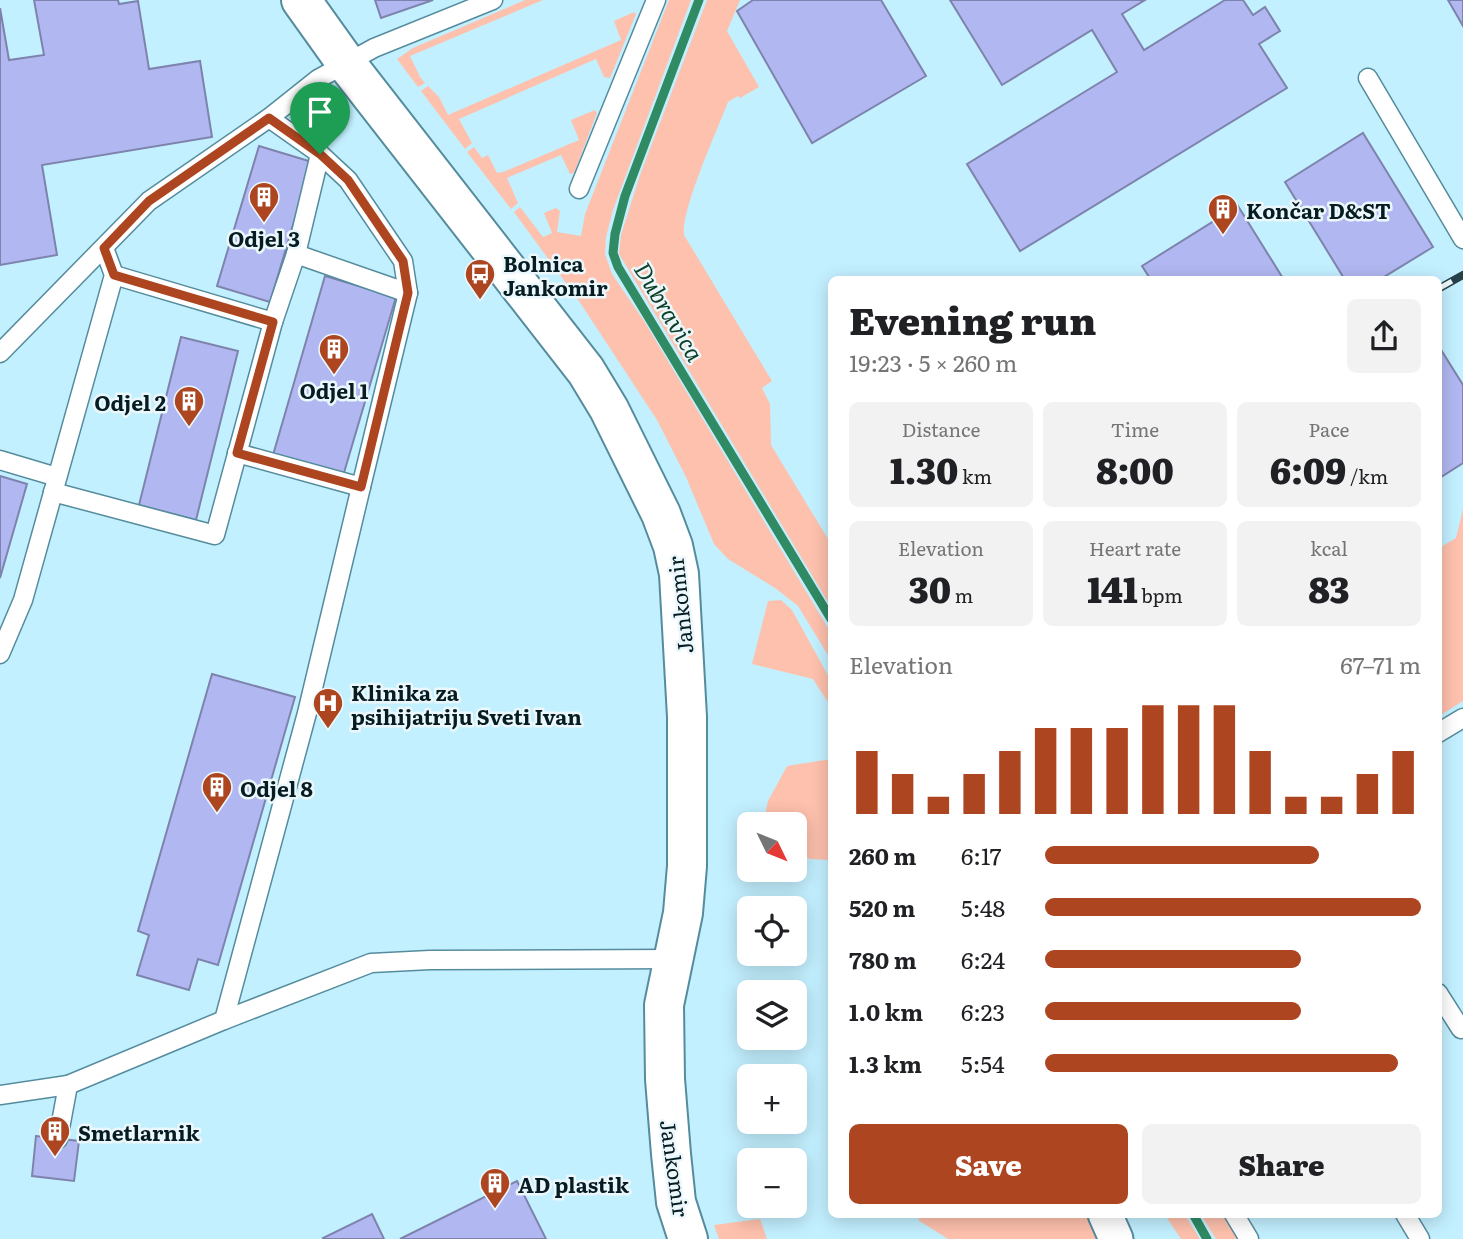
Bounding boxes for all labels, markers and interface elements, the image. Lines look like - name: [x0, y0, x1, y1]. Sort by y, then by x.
- pin: [290, 82, 350, 154]
- icon: arrive: [301, 93, 339, 131]
- building icon: Odjel 3: [247, 180, 281, 224]
- building icon: Končar D&ST: [1206, 192, 1240, 236]
- place label: Končar D&ST: [1246, 194, 1391, 225]
- place label: Odjel 3: [228, 222, 300, 253]
- place label: Bolnica Jankomir: [503, 247, 608, 302]
- water label: Dubravica: [627, 255, 713, 367]
- bus stop icon: Bolnica Jankomir: [463, 257, 497, 301]
- text: Evening run: [849, 290, 1096, 347]
- button: share: [1347, 299, 1421, 373]
- building icon: Odjel 1: [317, 332, 351, 376]
- text: 19:23 · 5 × 260 m: [849, 345, 1017, 379]
- place label: Odjel 1: [299, 374, 369, 405]
- building icon: Odjel 2: [172, 384, 206, 428]
- place label: Odjel 2: [94, 386, 166, 417]
- text: Distance: [902, 415, 980, 443]
- text: Time: [1111, 415, 1159, 443]
- text: Pace: [1309, 415, 1349, 443]
- text: 1.30: [890, 443, 958, 495]
- text: 8:00: [1096, 443, 1174, 495]
- text: 6:09: [1270, 443, 1346, 495]
- text: km: [958, 462, 992, 490]
- text: /km: [1346, 462, 1388, 490]
- text: Elevation: [898, 534, 984, 562]
- text: Heart rate: [1089, 534, 1181, 562]
- text: kcal: [1310, 534, 1348, 562]
- street label: Jankomir: [658, 555, 700, 655]
- text: 30: [909, 562, 951, 614]
- text: 141: [1087, 562, 1138, 614]
- text: 83: [1309, 562, 1349, 614]
- text: m: [951, 581, 973, 609]
- text: bpm: [1138, 581, 1183, 609]
- text: Elevation: [849, 647, 953, 681]
- text: 67–71 m: [1340, 647, 1421, 681]
- place label: Klinika za psihijatriju Sveti Ivan: [351, 676, 582, 731]
- hospital icon: Klinika za psihijatriju Sveti Ivan: [311, 686, 345, 730]
- building icon: Odjel 8: [200, 770, 234, 814]
- place label: Odjel 8: [240, 772, 313, 803]
- north arrow: [737, 812, 807, 882]
- map controls: [737, 812, 807, 1218]
- text: 260 m: [849, 838, 916, 872]
- text: 6:17: [961, 838, 1001, 872]
- text: 520 m: [849, 890, 915, 924]
- text: 5:48: [961, 890, 1005, 924]
- button: locate: [737, 896, 807, 966]
- text: 780 m: [849, 942, 917, 976]
- text: 6:24: [961, 942, 1005, 976]
- button: layers: [737, 980, 807, 1050]
- text: 1.0 km: [849, 994, 923, 1028]
- text: 6:23: [961, 994, 1005, 1028]
- text: 1.3 km: [849, 1046, 922, 1080]
- text: 5:54: [961, 1046, 1005, 1080]
- button: +: [737, 1064, 807, 1134]
- building icon: Smetlarnik: [38, 1114, 72, 1158]
- place label: Smetlarnik: [78, 1116, 201, 1147]
- street label: Jankomir: [654, 1117, 698, 1219]
- button: Save: [849, 1124, 1128, 1204]
- button: Share: [1142, 1124, 1421, 1204]
- button: −: [737, 1148, 807, 1218]
- building icon: AD plastik: [478, 1166, 512, 1210]
- place label: AD plastik: [518, 1168, 630, 1199]

